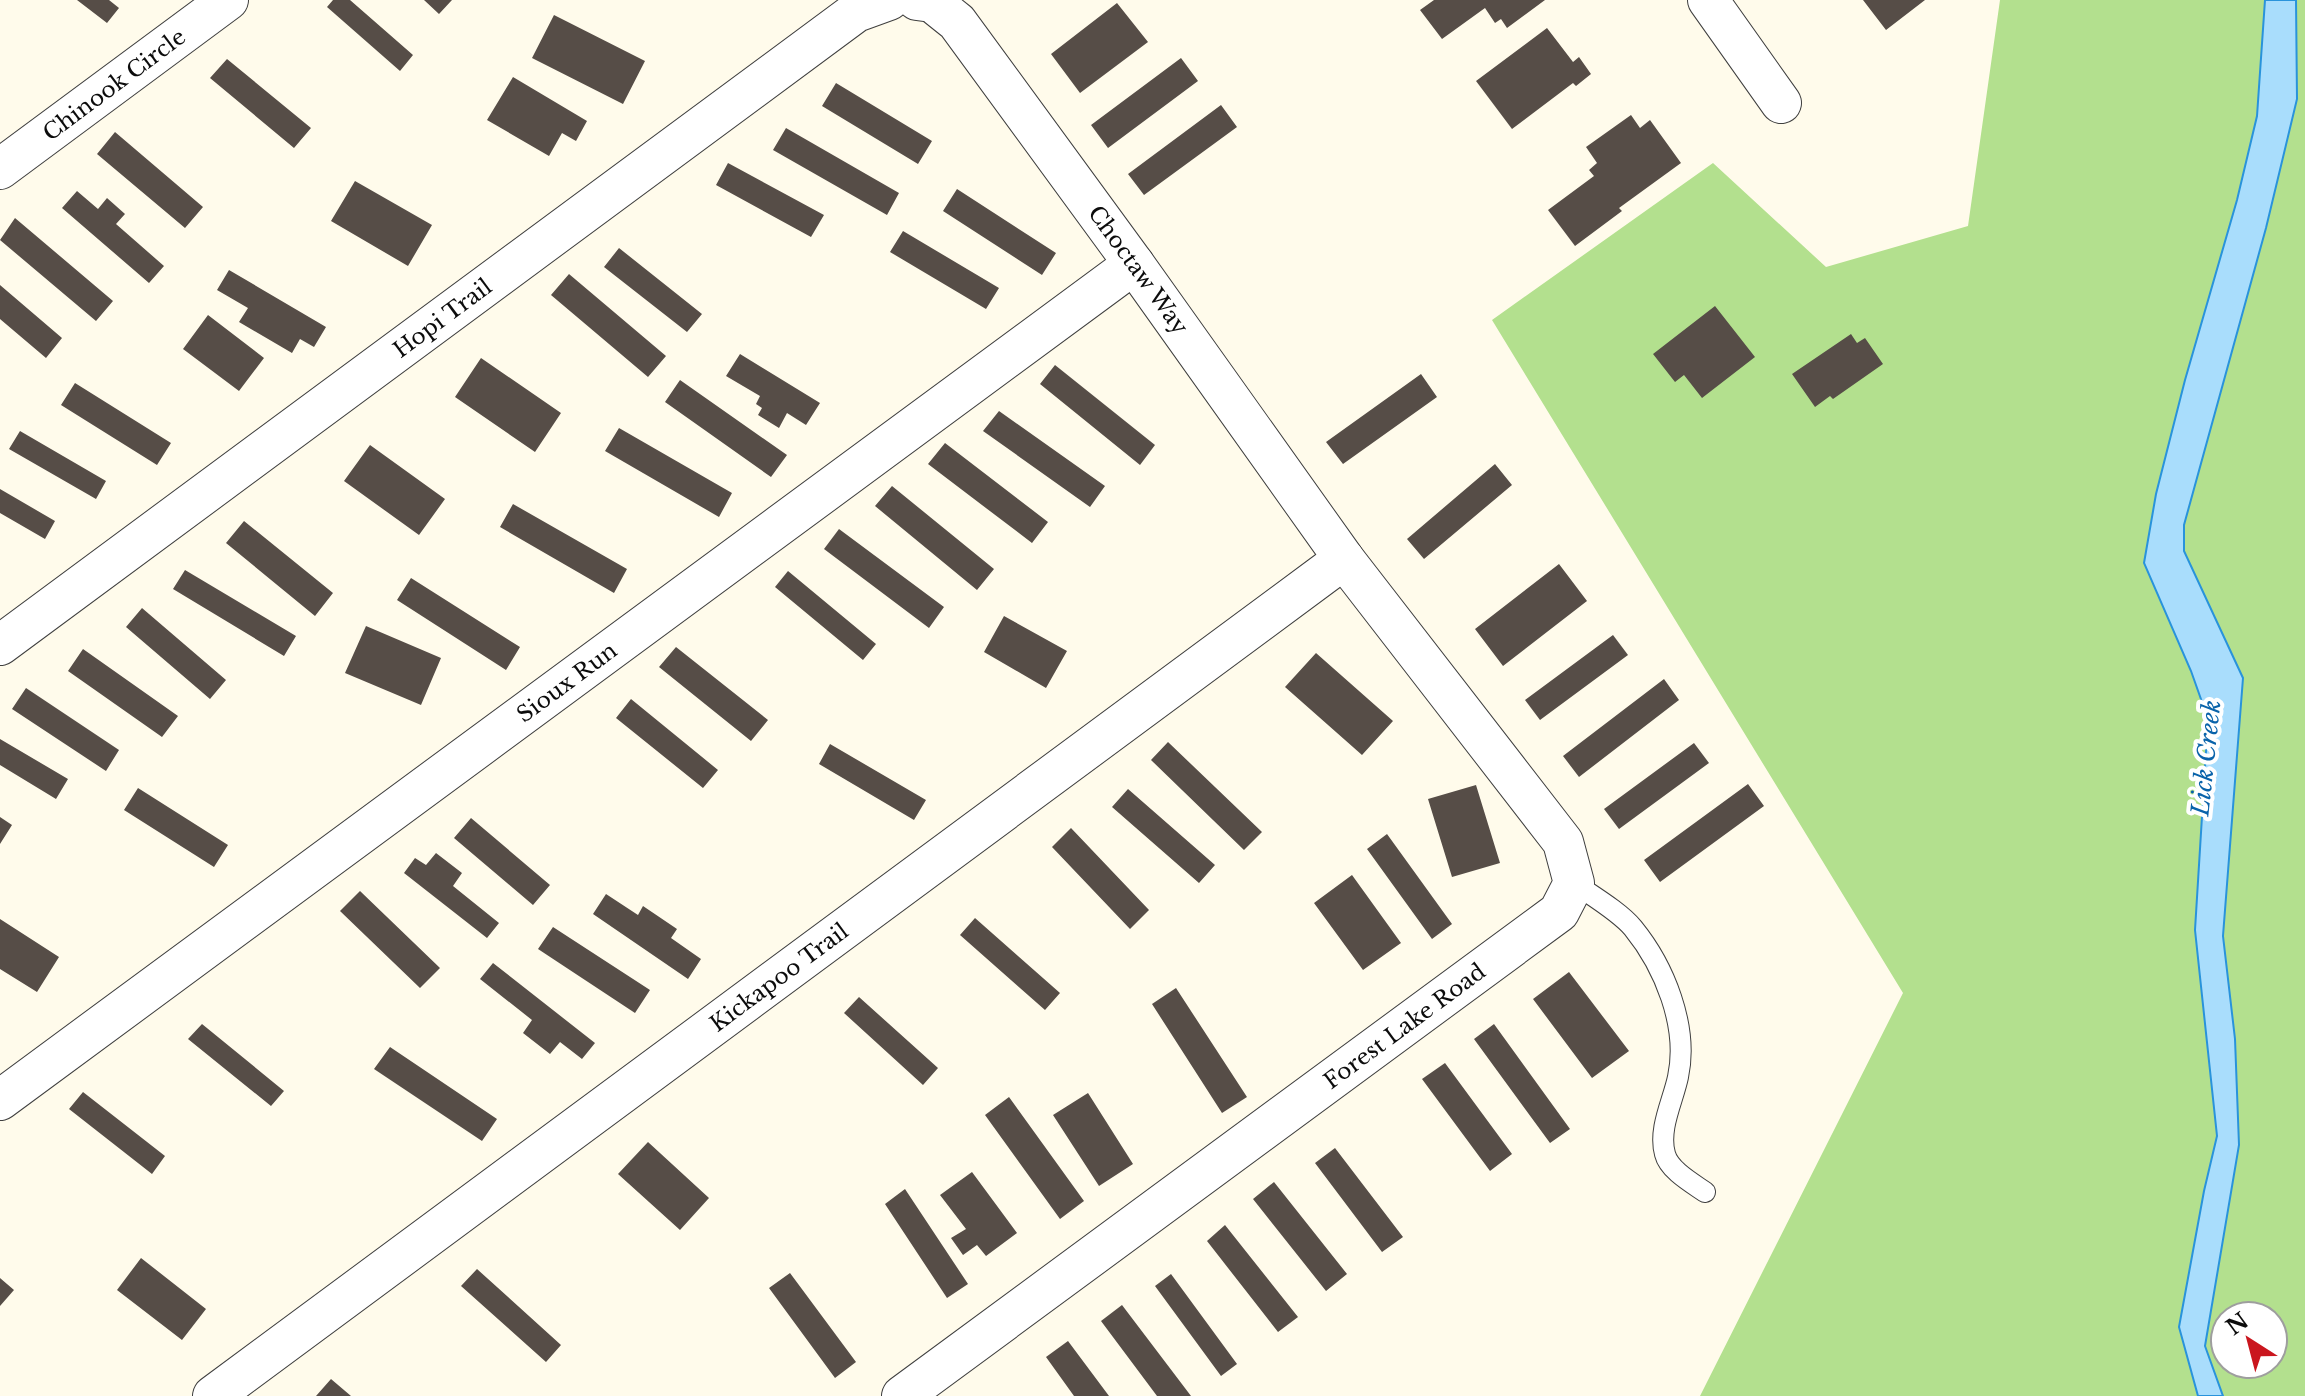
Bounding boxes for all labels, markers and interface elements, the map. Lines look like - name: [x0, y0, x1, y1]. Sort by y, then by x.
- street label: Chinook Circle: [37, 23, 191, 146]
- street label: Choctaw Way: [1082, 200, 1194, 340]
- street label: Hopi Trail: [388, 273, 497, 363]
- street label: Sioux Run: [511, 637, 622, 728]
- water label: Lick Creek: [2185, 699, 2227, 818]
- street label: Kickapoo Trail: [705, 917, 853, 1037]
- street label: Forest Lake Road: [1318, 957, 1491, 1094]
- north arrow: [2209, 1300, 2289, 1380]
- text: N: [2221, 1307, 2254, 1341]

